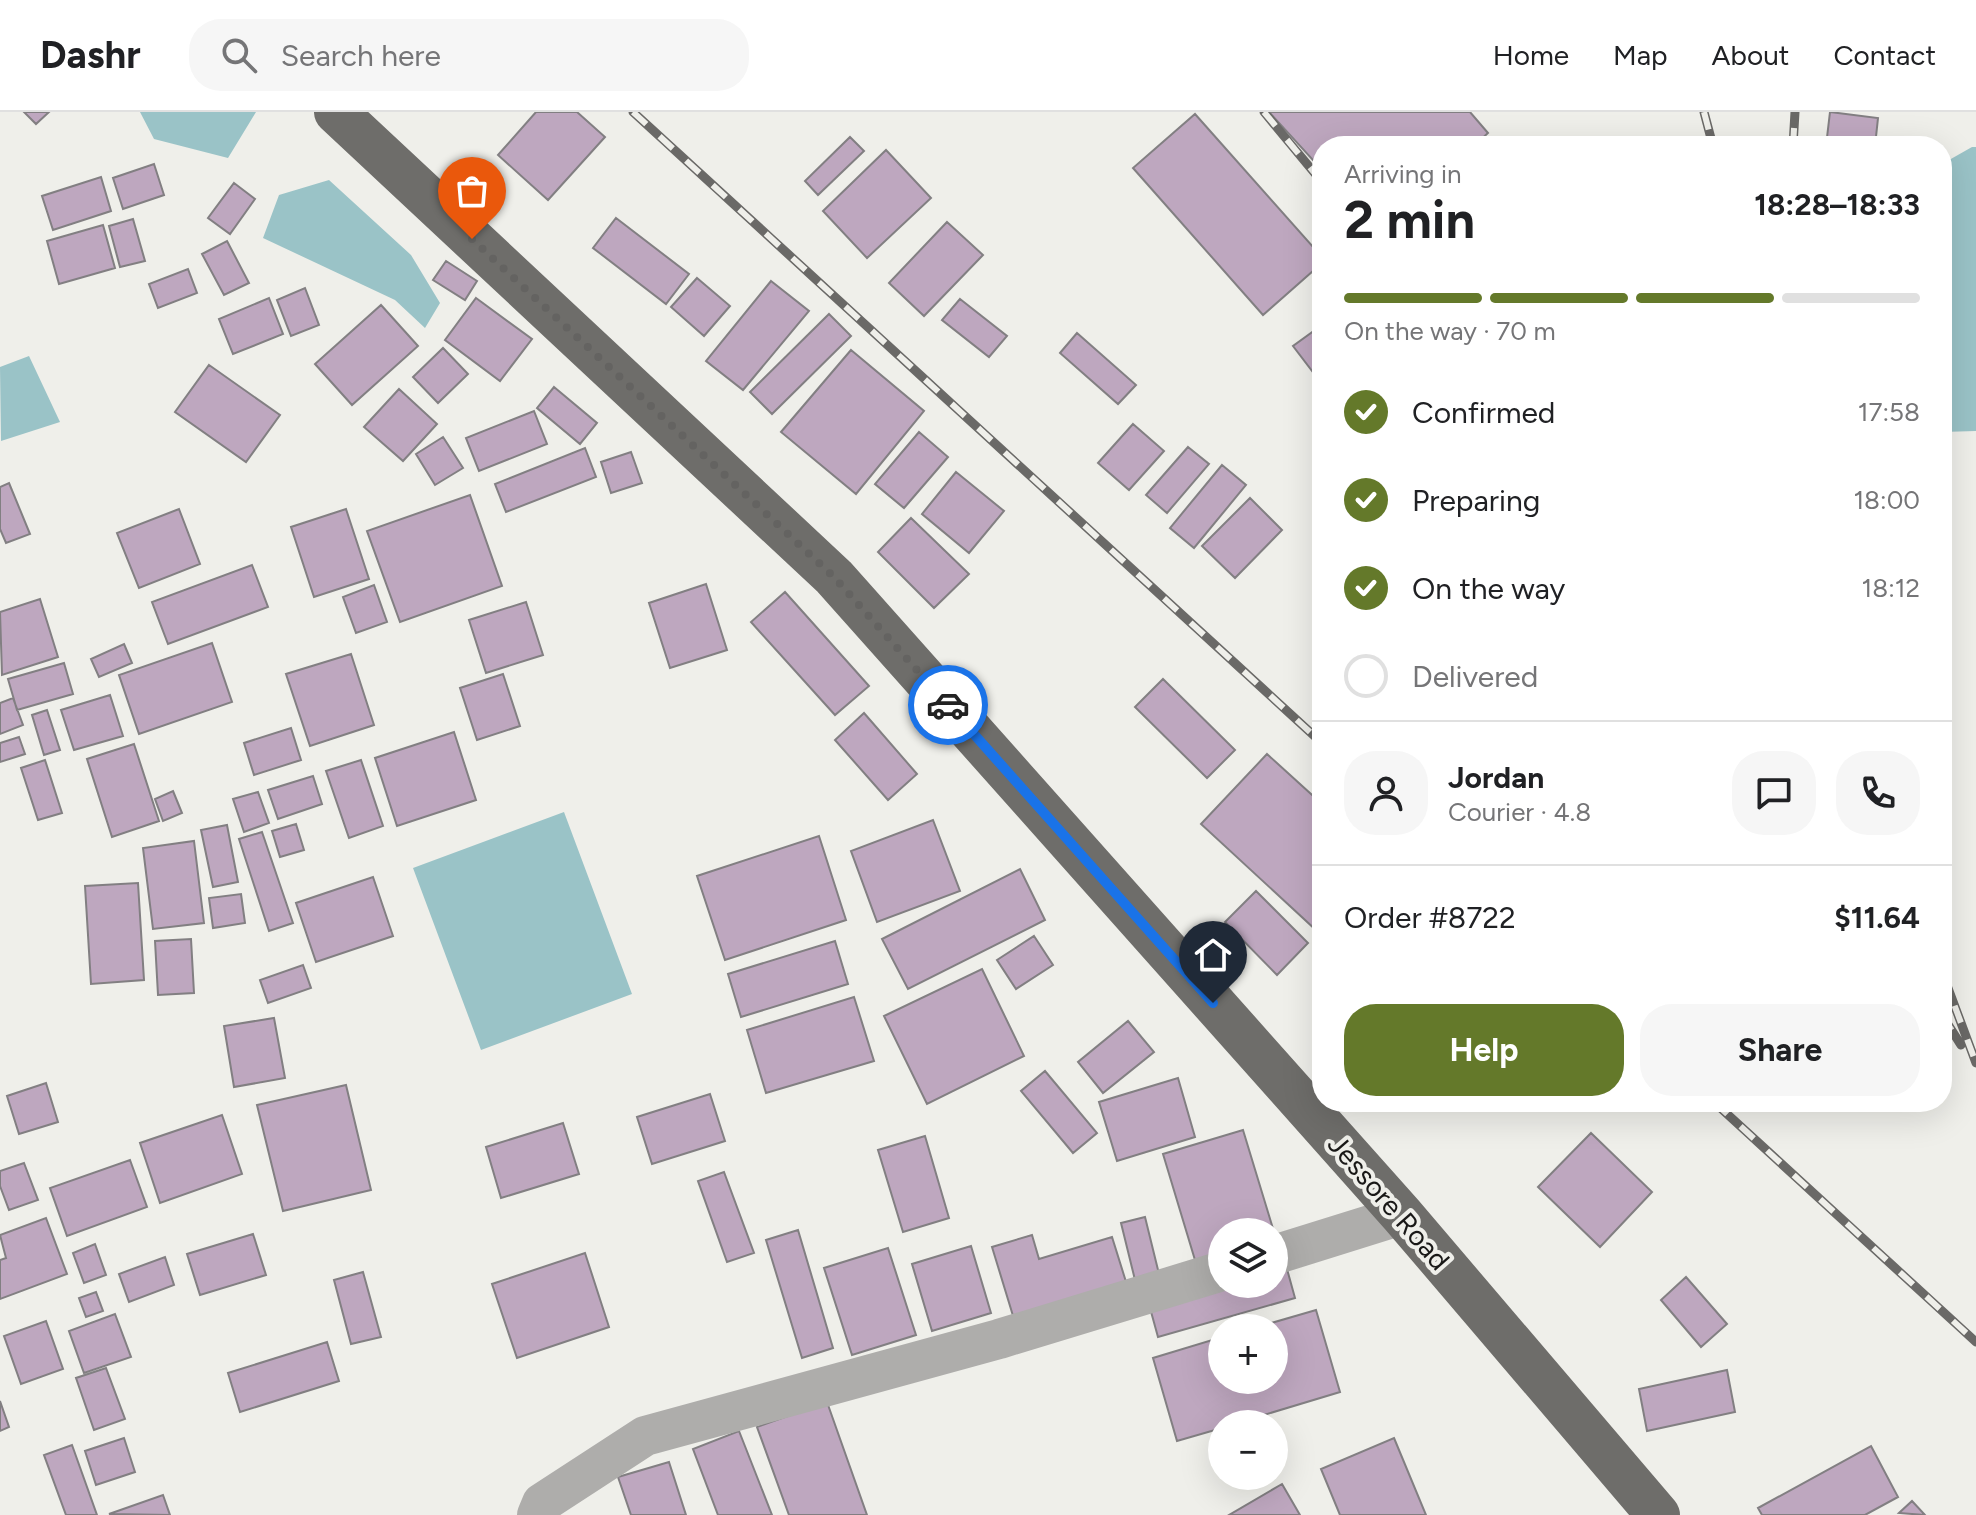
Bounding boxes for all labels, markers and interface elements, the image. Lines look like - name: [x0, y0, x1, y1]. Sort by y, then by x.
- search box: [189, 19, 749, 91]
- text: Dashr: [40, 32, 141, 78]
- icon: search: [217, 33, 261, 77]
- text: Search here: [281, 37, 441, 74]
- text: Home: [1493, 38, 1569, 72]
- text: Map: [1613, 38, 1668, 72]
- text: About: [1712, 38, 1789, 72]
- text: Contact: [1833, 38, 1936, 72]
- pin: [438, 157, 506, 239]
- text: Arriving in: [1344, 158, 1462, 190]
- icon: bag: [450, 169, 494, 213]
- text: 18:28–18:33: [1754, 186, 1920, 223]
- text: 2 min: [1344, 189, 1475, 251]
- text: On the way · 70 m: [1344, 315, 1556, 347]
- icon: check: [1344, 390, 1388, 434]
- text: Confirmed: [1412, 394, 1555, 431]
- text: 17:58: [1858, 396, 1920, 428]
- icon: check: [1344, 478, 1388, 522]
- text: Preparing: [1412, 482, 1540, 519]
- text: 18:00: [1853, 484, 1920, 516]
- icon: check: [1344, 566, 1388, 610]
- text: On the way: [1412, 570, 1565, 607]
- text: 18:12: [1861, 572, 1920, 604]
- text: Delivered: [1412, 658, 1538, 695]
- courier: [908, 665, 988, 745]
- icon: car: [926, 683, 970, 727]
- button: person: [1344, 751, 1428, 835]
- button: chat: [1732, 751, 1816, 835]
- button: phone: [1836, 751, 1920, 835]
- text: Jordan: [1448, 759, 1544, 796]
- text: Courier · 4.8: [1448, 796, 1591, 828]
- text: Order #8722: [1344, 899, 1516, 936]
- text: $11.64: [1834, 899, 1920, 936]
- pin: [1179, 921, 1247, 1003]
- icon: home: [1191, 933, 1235, 977]
- button: Help: [1344, 1004, 1624, 1096]
- button: Share: [1640, 1004, 1920, 1096]
- street label: Jessore Road: [1321, 1127, 1457, 1277]
- map controls: [1208, 1218, 1288, 1490]
- button: layers: [1208, 1218, 1288, 1298]
- button: +: [1208, 1314, 1288, 1394]
- button: −: [1208, 1410, 1288, 1490]

